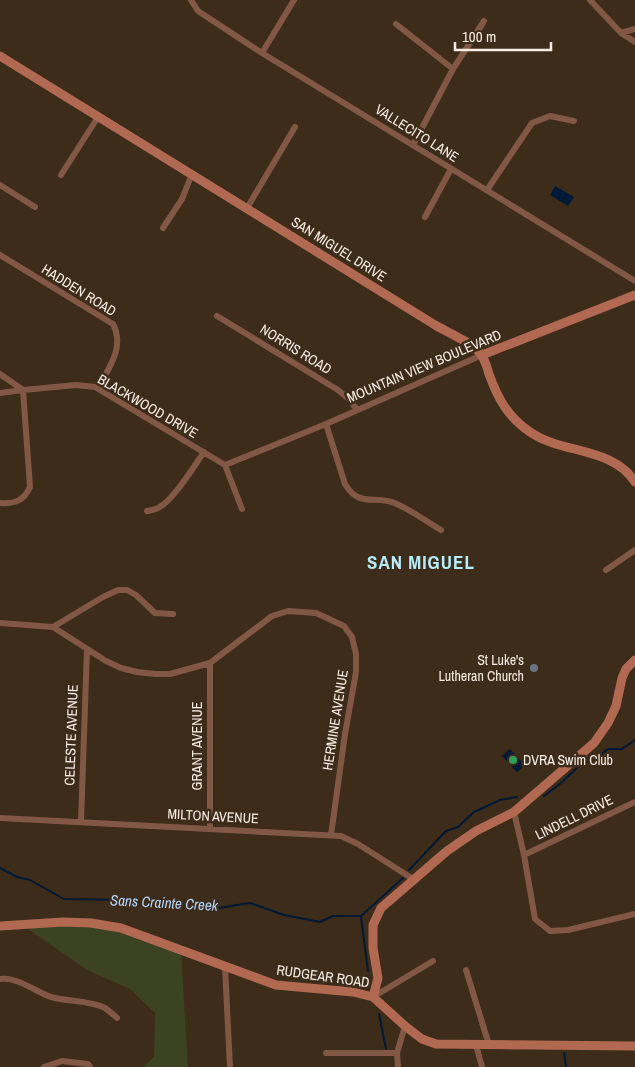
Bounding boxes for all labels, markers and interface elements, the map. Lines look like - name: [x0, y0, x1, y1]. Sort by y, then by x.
- scale bar: [455, 20, 551, 52]
- text: 100 m: [462, 26, 496, 47]
- street label: VALLECITO LANE: [372, 100, 462, 166]
- street label: SAN MIGUEL DRIVE: [288, 213, 390, 285]
- street label: HADDEN ROAD: [38, 260, 120, 320]
- street label: NORRIS ROAD: [257, 320, 335, 378]
- street label: MOUNTAIN VIEW BOULEVARD: [344, 325, 504, 407]
- street label: BLACKWOOD DRIVE: [95, 370, 201, 442]
- district label: SAN MIGUEL: [367, 549, 475, 575]
- place label: St Luke's Lutheran Church: [438, 651, 524, 685]
- marker: St Luke's Lutheran Church: [528, 662, 540, 674]
- street label: HERMINE AVENUE: [318, 668, 352, 772]
- street label: CELESTE AVENUE: [60, 684, 82, 786]
- street label: GRANT AVENUE: [188, 702, 206, 790]
- place label: DVRA Swim Club: [523, 751, 613, 769]
- marker: DVRA Swim Club: [507, 754, 519, 766]
- street label: LINDELL DRIVE: [532, 790, 616, 844]
- street label: MILTON AVENUE: [167, 805, 259, 827]
- water label: Sans Crainte Creek: [110, 889, 219, 916]
- street label: RUDGEAR ROAD: [275, 961, 371, 991]

